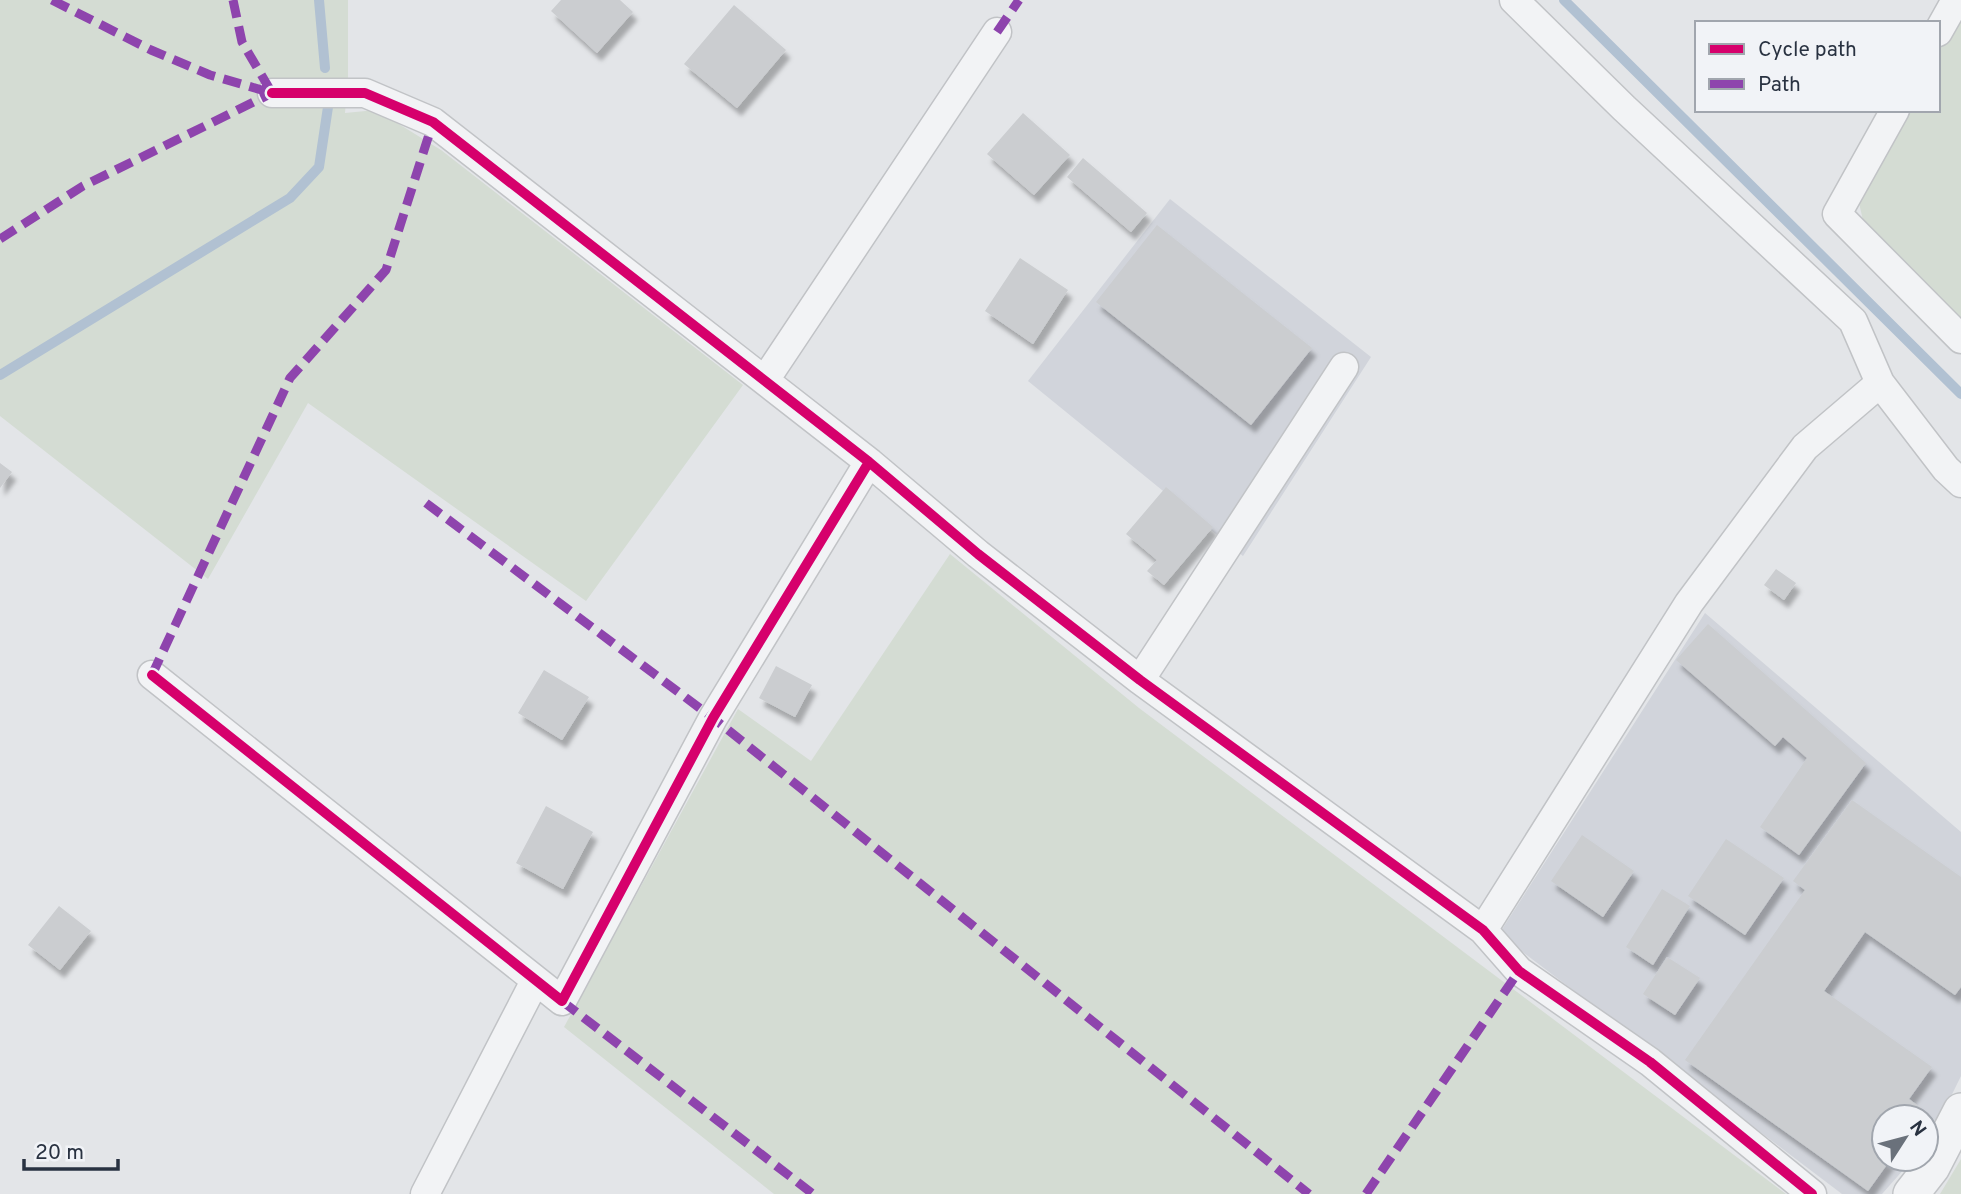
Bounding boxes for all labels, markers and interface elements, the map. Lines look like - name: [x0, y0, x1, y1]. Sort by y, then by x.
- legend: [1695, 21, 1940, 112]
- text: Cycle path: [1758, 37, 1857, 64]
- text: Path: [1758, 72, 1801, 99]
- north arrow: [1870, 1103, 1940, 1173]
- text: N: [1903, 1117, 1931, 1142]
- scale bar: [24, 1128, 119, 1172]
- text: 20 m: [35, 1140, 84, 1167]

